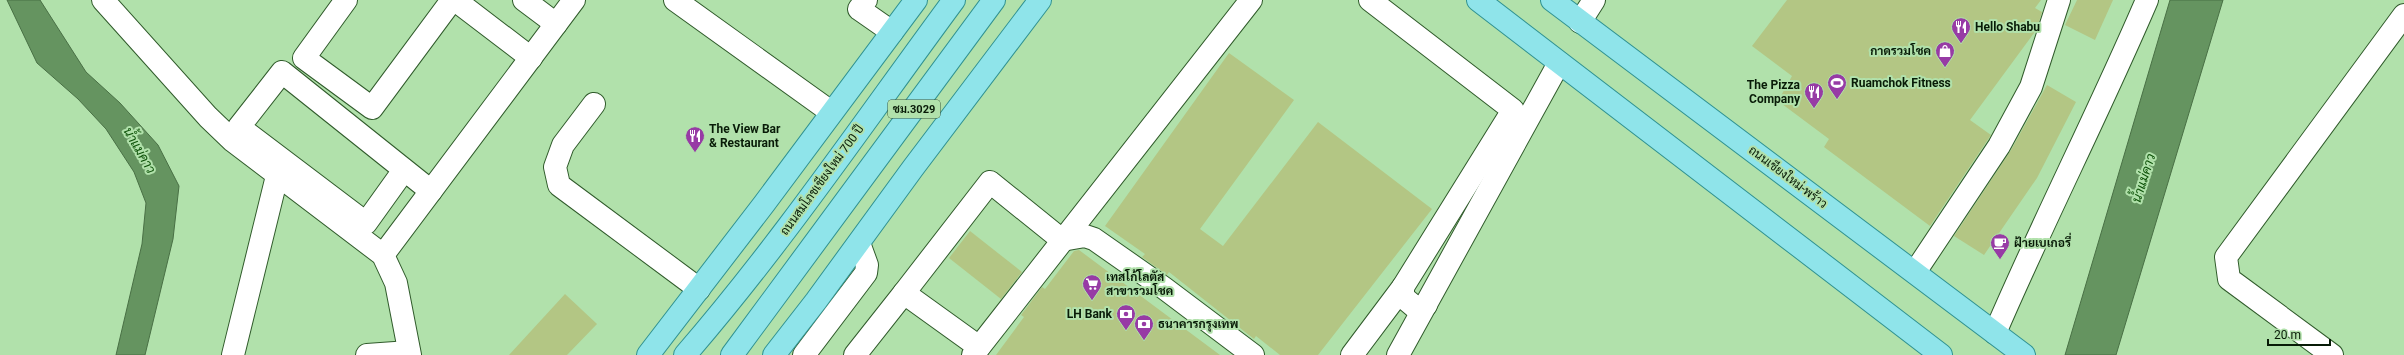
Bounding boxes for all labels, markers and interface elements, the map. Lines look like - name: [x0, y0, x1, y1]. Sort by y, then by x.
- restaurant icon: Hello Shabu: [1950, 16, 1972, 44]
- place label: Hello Shabu: [1975, 20, 2040, 34]
- shop icon: กาดรวมโชค: [1934, 40, 1956, 68]
- place label: กาดรวมโชค: [1870, 43, 1931, 58]
- sports icon: Ruamchok Fitness: [1826, 72, 1848, 100]
- place label: Ruamchok Fitness: [1851, 76, 1951, 90]
- place label: The Pizza Company: [1747, 78, 1801, 106]
- restaurant icon: The Pizza Company: [1803, 81, 1825, 109]
- road number: ชม.3029: [888, 100, 940, 118]
- water label: น้ำแม่คาว: [120, 122, 163, 176]
- place label: The View Bar & Restaurant: [709, 122, 781, 150]
- street label: ถนนสมโภชเชียงใหม่ 700 ปี: [777, 122, 867, 238]
- restaurant icon: The View Bar & Restaurant: [684, 125, 706, 153]
- street label: ถนนเชียงใหม่-พร้าว: [1746, 142, 1831, 211]
- water label: น้ำแม่คาว: [2124, 150, 2159, 205]
- cafe icon: ฝ้ายเบเกอรี่: [1989, 232, 2011, 260]
- place label: ฝ้ายเบเกอรี่: [2014, 232, 2071, 250]
- place label: เทสโก้โลตัส สาขารวมโชค: [1106, 269, 1173, 298]
- supermarket icon: เทสโก้โลตัส สาขารวมโชค: [1081, 273, 1103, 301]
- bank icon: LH Bank: [1115, 303, 1137, 331]
- place label: LH Bank: [1067, 307, 1113, 321]
- bank icon: ธนาคารกรุงเทพ: [1133, 313, 1155, 341]
- place label: ธนาคารกรุงเทพ: [1158, 317, 1238, 332]
- scale bar: [2268, 321, 2330, 347]
- text: 20 m: [2274, 328, 2301, 342]

